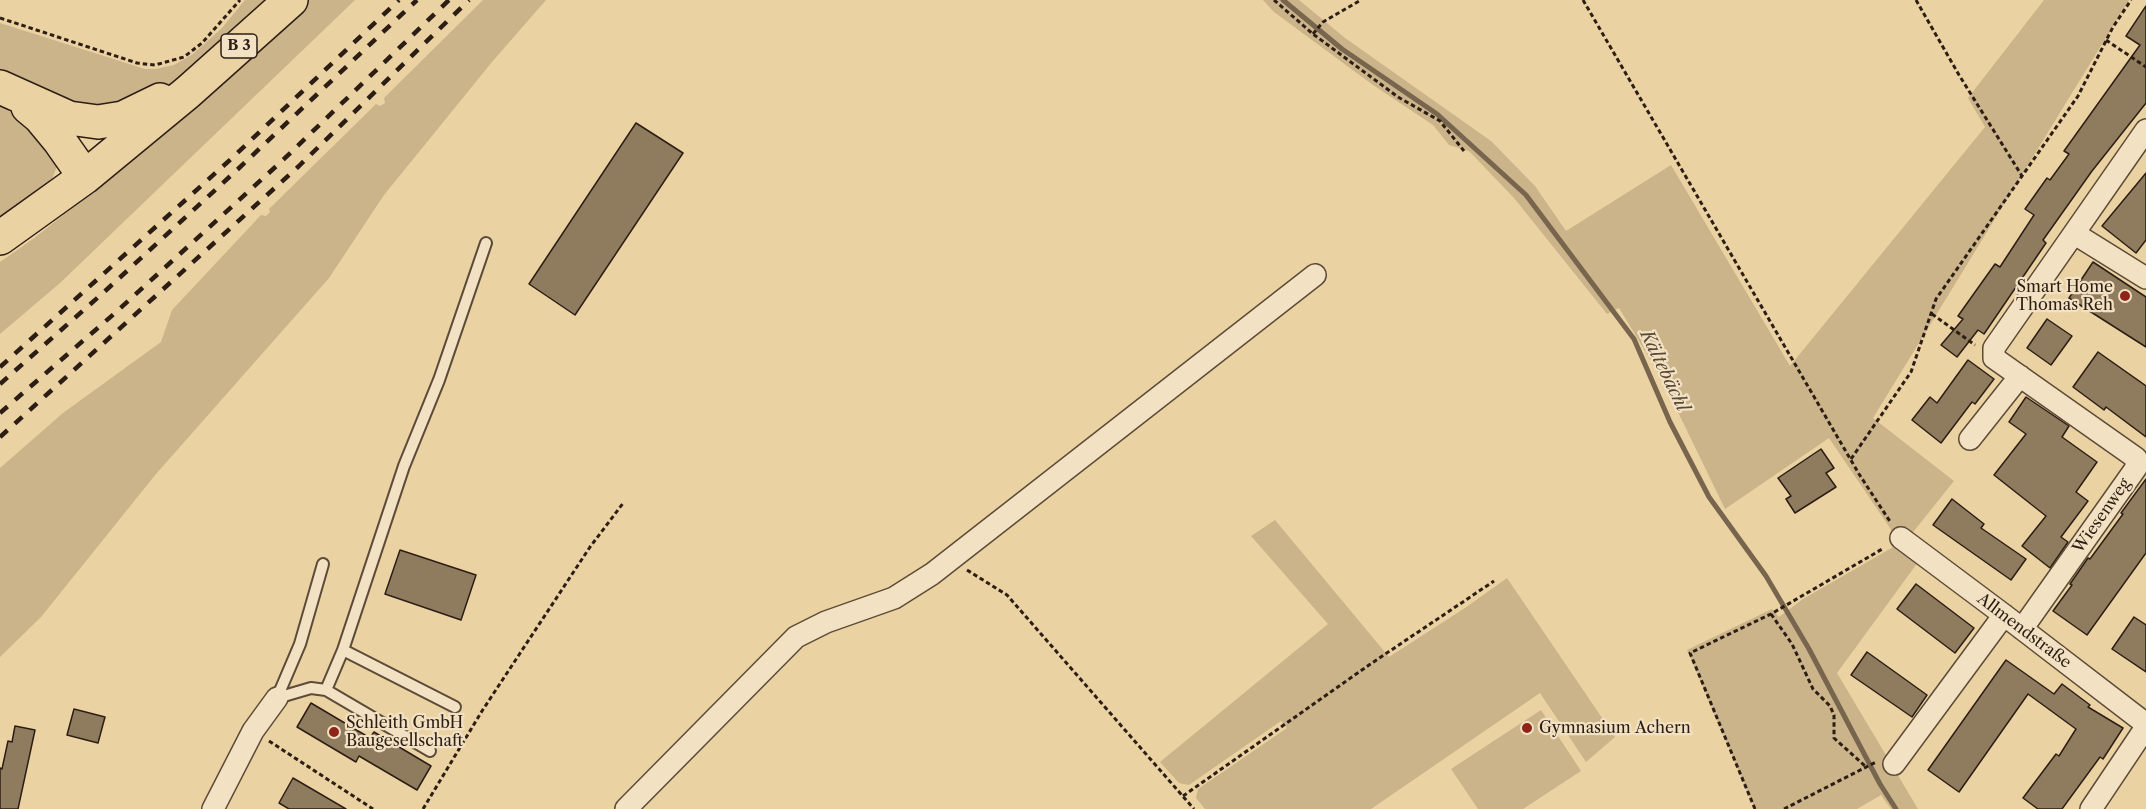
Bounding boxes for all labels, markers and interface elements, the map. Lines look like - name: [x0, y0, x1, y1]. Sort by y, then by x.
- road number: B 3: [221, 34, 257, 58]
- place label: Smart Home Thomas Reh: [2016, 277, 2113, 315]
- marker: Smart Home Thomas Reh: [2118, 289, 2132, 303]
- water label: Kältebächl: [1635, 327, 1693, 415]
- street label: Wiesenweg: [2069, 475, 2135, 557]
- street label: Allmendstraße: [1973, 589, 2075, 673]
- place label: Schleith GmbH Baugesellschaft: [346, 713, 463, 751]
- place label: Gymnasium Achern: [1539, 718, 1691, 738]
- marker: Gymnasium Achern: [1520, 721, 1534, 735]
- marker: Schleith GmbH Baugesellschaft: [327, 725, 341, 739]

